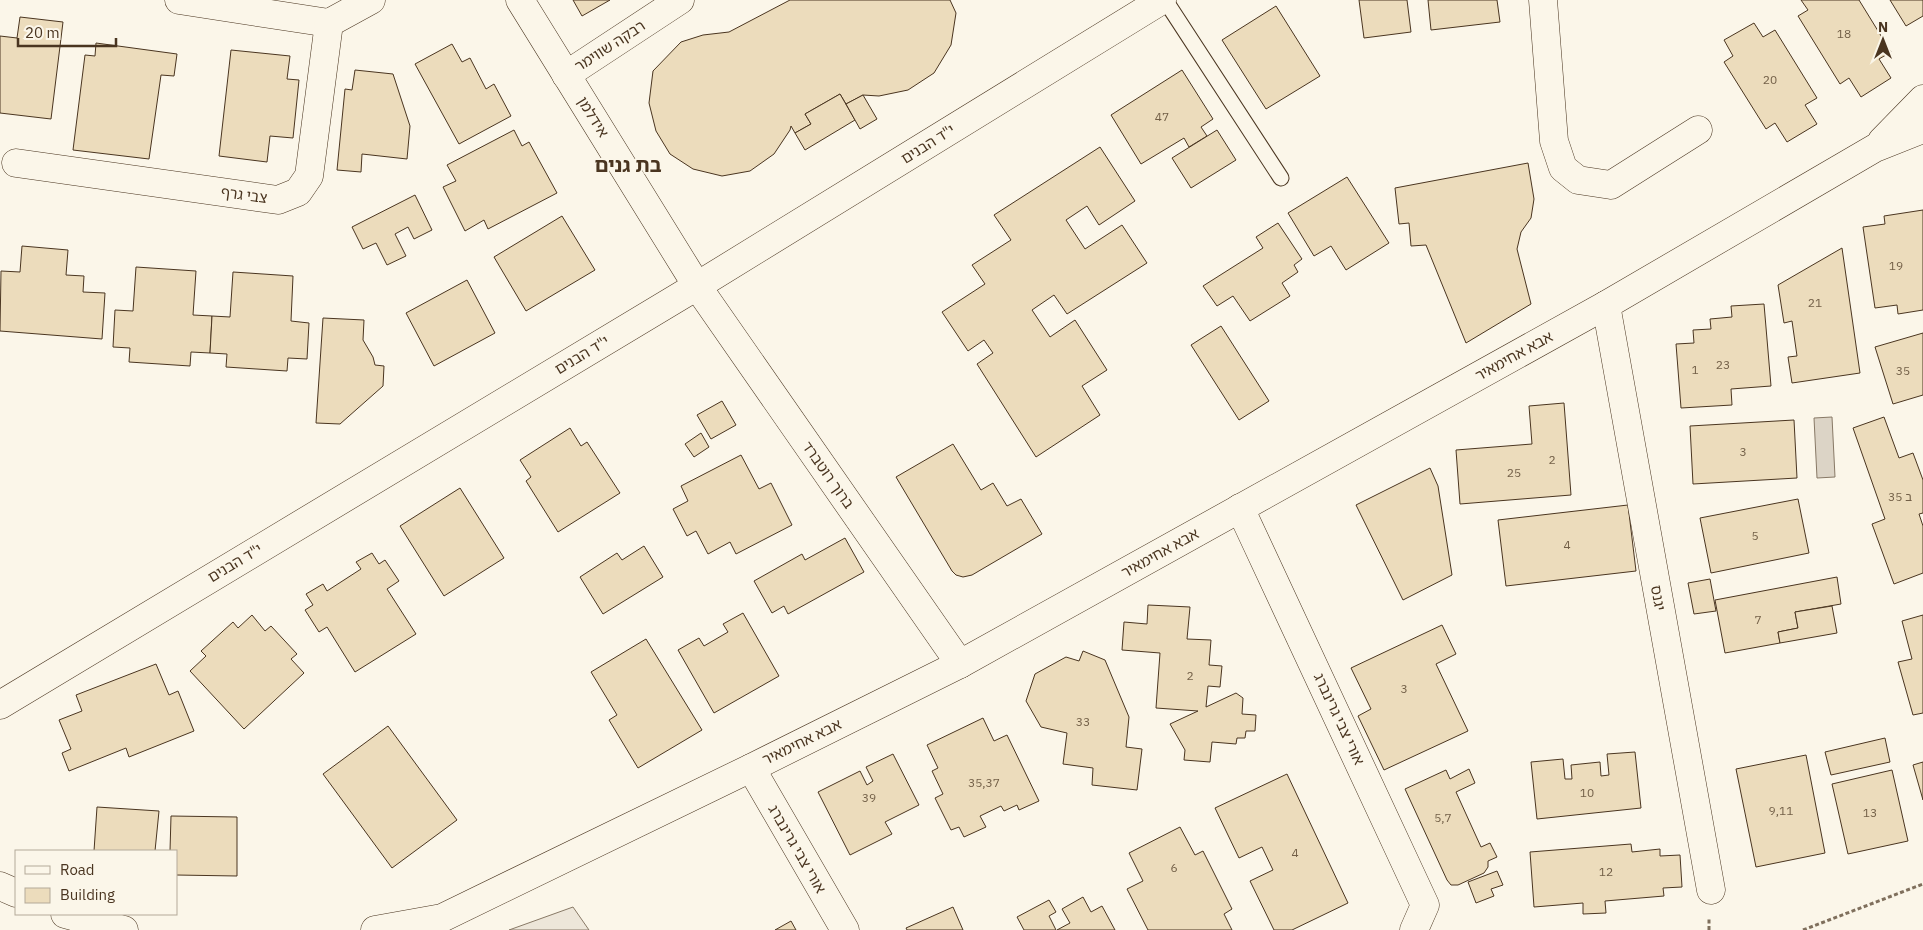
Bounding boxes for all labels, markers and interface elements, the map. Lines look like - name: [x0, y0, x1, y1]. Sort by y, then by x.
- scale bar: [18, 15, 115, 47]
- north arrow: [1858, 15, 1908, 65]
- street label: רבקה שווימר: [571, 16, 649, 75]
- text: N: [1878, 18, 1888, 36]
- text: 20 m: [25, 23, 60, 42]
- house number: 18: [1837, 26, 1851, 41]
- house number: 20: [1763, 72, 1777, 87]
- street label: אידלמן: [574, 93, 613, 141]
- house number: 47: [1155, 109, 1169, 124]
- street label: י"ד הבנים: [897, 120, 958, 168]
- district label: בת גנים: [594, 151, 662, 178]
- street label: צבי גרף: [220, 182, 269, 207]
- house number: 19: [1889, 258, 1903, 273]
- house number: 21: [1808, 295, 1822, 310]
- street label: אבא אחימאיר: [1472, 326, 1556, 385]
- street label: י"ד הבנים: [551, 331, 612, 378]
- house number: 23: [1716, 357, 1730, 372]
- house number: 1: [1691, 362, 1699, 377]
- house number: 35: [1896, 363, 1910, 378]
- street label: ברוך רוטברד: [798, 437, 859, 512]
- house number: 3: [1739, 444, 1747, 459]
- house number: 2: [1548, 452, 1556, 467]
- house number: 25: [1507, 465, 1521, 480]
- house number: 35 ב: [1888, 489, 1912, 504]
- street label: אבא אחימאיר: [1118, 523, 1202, 582]
- house number: 5: [1751, 528, 1759, 543]
- house number: 4: [1563, 537, 1571, 552]
- street label: י"ד הבנים: [204, 539, 265, 586]
- street label: יגנס: [1647, 584, 1670, 612]
- house number: 7: [1754, 612, 1762, 627]
- house number: 2: [1186, 668, 1194, 683]
- street label: אורי צבי גרינברג: [1310, 670, 1369, 768]
- house number: 3: [1400, 681, 1408, 696]
- street label: אבא אחימאיר: [759, 714, 845, 769]
- house number: 33: [1076, 714, 1090, 729]
- house number: 35,37: [968, 775, 1000, 790]
- house number: 10: [1580, 785, 1594, 800]
- house number: 39: [862, 790, 876, 805]
- street label: אורי צבי גרינברג: [764, 801, 831, 897]
- house number: 9,11: [1769, 803, 1793, 818]
- house number: 13: [1863, 805, 1877, 820]
- house number: 5,7: [1434, 810, 1452, 825]
- house number: 4: [1291, 845, 1299, 860]
- legend: [15, 850, 178, 915]
- text: Road: [60, 860, 95, 879]
- house number: 6: [1170, 860, 1178, 875]
- house number: 12: [1599, 864, 1613, 879]
- text: Building: [60, 885, 115, 904]

